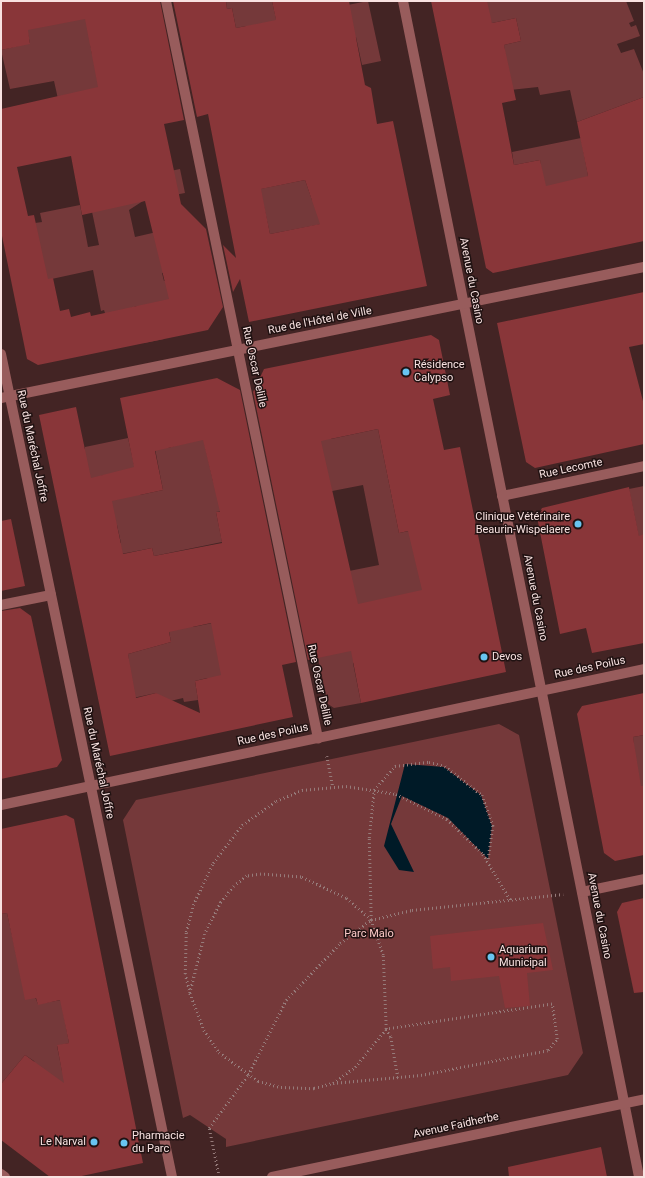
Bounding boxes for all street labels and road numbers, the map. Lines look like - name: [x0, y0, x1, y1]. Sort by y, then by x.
- street label: Avenue du Casino: [456, 237, 486, 325]
- street label: Rue de l'Hôtel de Ville: [267, 304, 373, 338]
- street label: Rue Oscar Delille: [239, 325, 269, 409]
- street label: Rue du Maréchal Joffre: [14, 389, 50, 503]
- street label: Rue Lecomte: [538, 456, 604, 482]
- street label: Avenue du Casino: [520, 554, 550, 642]
- street label: Rue Oscar Delille: [304, 643, 334, 727]
- street label: Rue des Poilus: [553, 654, 627, 682]
- street label: Rue du Maréchal Joffre: [80, 706, 116, 820]
- street label: Rue des Poilus: [236, 721, 310, 749]
- street label: Avenue du Casino: [584, 872, 614, 960]
- street label: Avenue Faidherbe: [412, 1110, 500, 1142]

